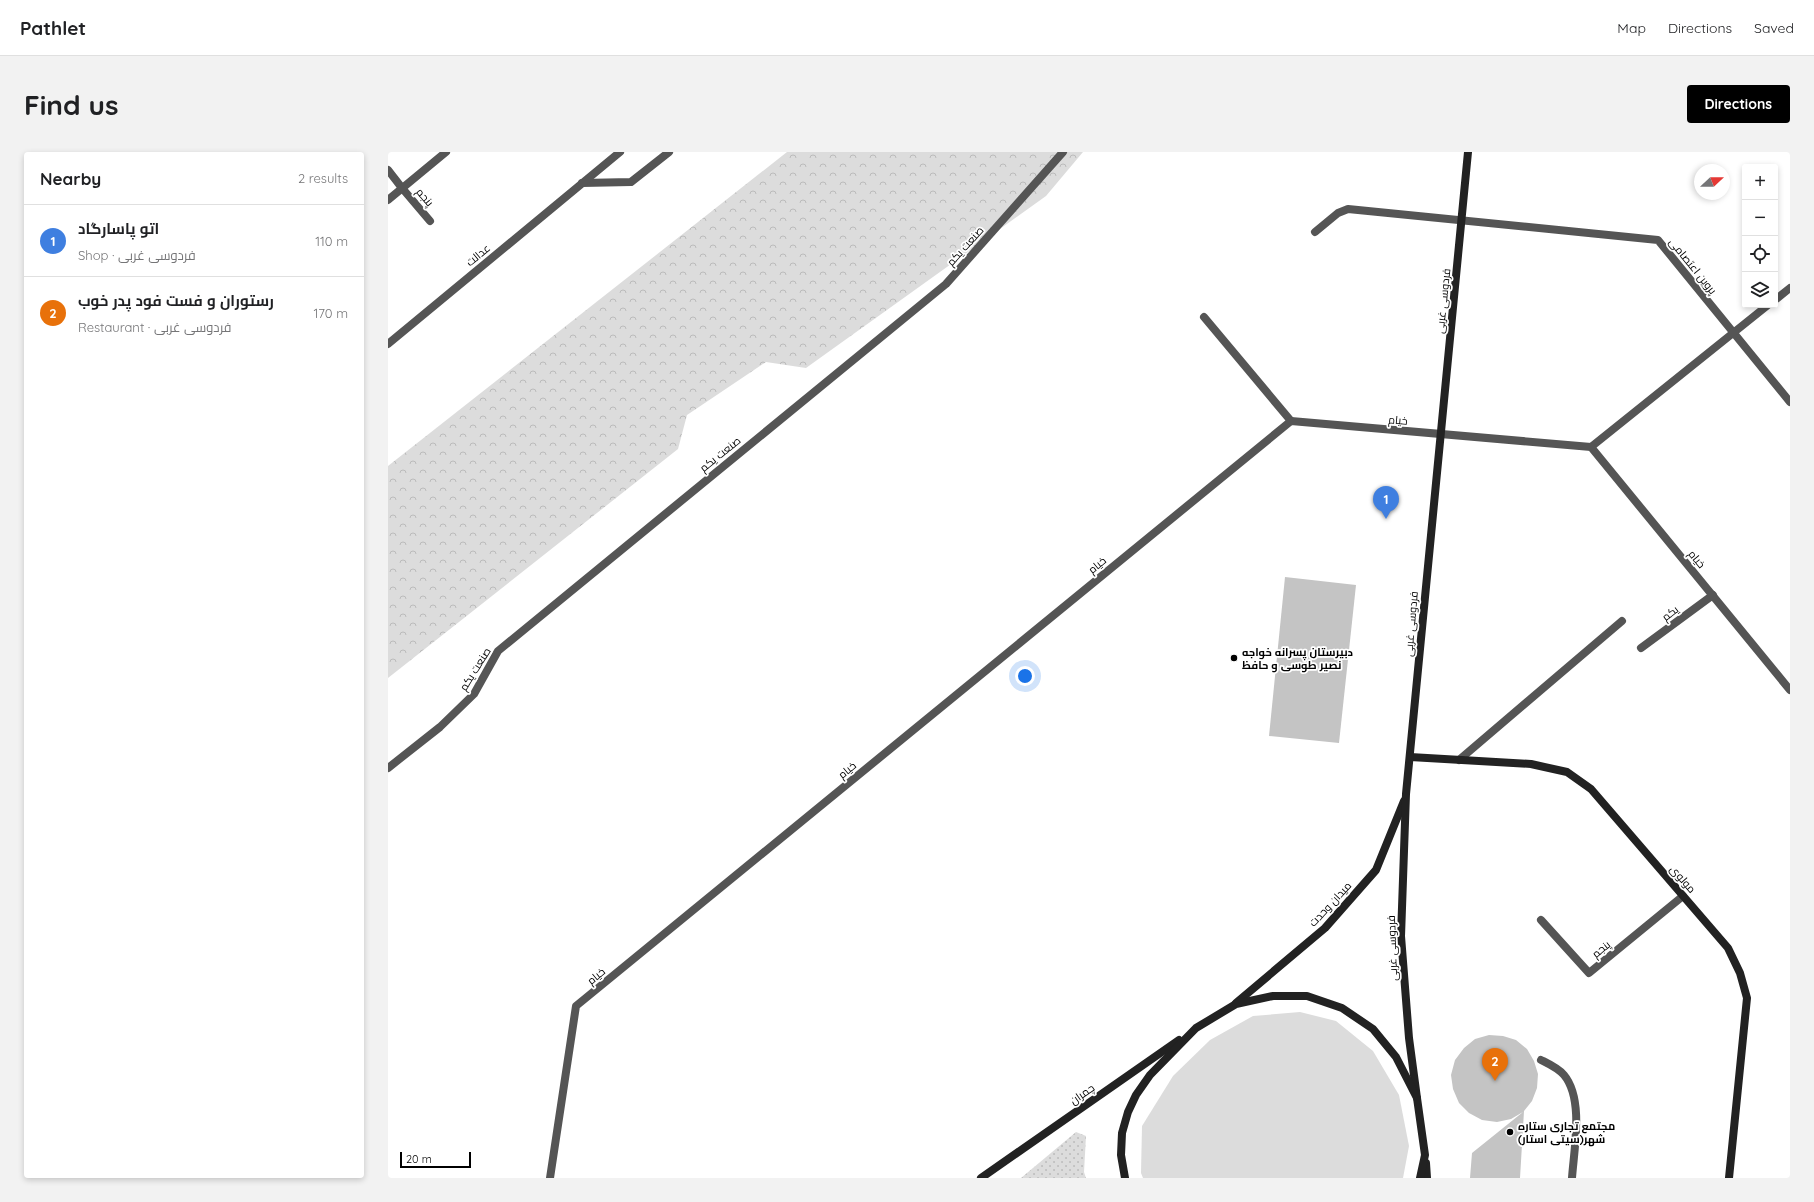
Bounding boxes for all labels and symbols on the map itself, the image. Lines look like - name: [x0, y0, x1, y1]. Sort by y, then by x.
- north arrow: [1694, 164, 1730, 200]
- street label: پنجم: [412, 185, 437, 210]
- street label: صنعت یکم: [944, 223, 987, 269]
- street label: پروین اعتصامی: [1666, 235, 1720, 297]
- street label: عدالت: [463, 241, 493, 269]
- street label: فردوسی غربی: [1433, 268, 1453, 334]
- street label: خیام: [1388, 412, 1408, 429]
- street label: صنعت یکم: [697, 433, 744, 476]
- pin: 1: [1373, 486, 1399, 519]
- street label: خیام: [1685, 547, 1709, 572]
- street label: خیام: [1085, 553, 1110, 577]
- street label: فردوسی غربی: [1401, 591, 1421, 657]
- street label: یکم: [1659, 602, 1682, 625]
- street label: صنعت یکم: [456, 645, 495, 694]
- place label: دبیرستان پسرانه خواجه نصیر طوسی و حافظ: [1242, 645, 1353, 673]
- marker: دبیرستان پسرانه خواجه نصیر طوسی و حافظ: [1229, 653, 1239, 663]
- your location: [1015, 666, 1035, 686]
- street label: خیام: [835, 758, 860, 782]
- street label: مولوی: [1667, 862, 1699, 896]
- street label: میدان وحدت: [1306, 879, 1354, 929]
- street label: فردوسی غربی: [1384, 915, 1400, 981]
- street label: پنجم: [1589, 937, 1614, 962]
- street label: خیام: [584, 964, 609, 988]
- pin: 2: [1482, 1048, 1508, 1081]
- street label: چمران: [1067, 1080, 1097, 1108]
- place label: مجتمع تجاری ستاره شهر(سیتی استار): [1518, 1119, 1615, 1147]
- marker: مجتمع تجاری ستاره شهر(سیتی استار): [1505, 1127, 1515, 1137]
- scale bar: [400, 1150, 471, 1169]

